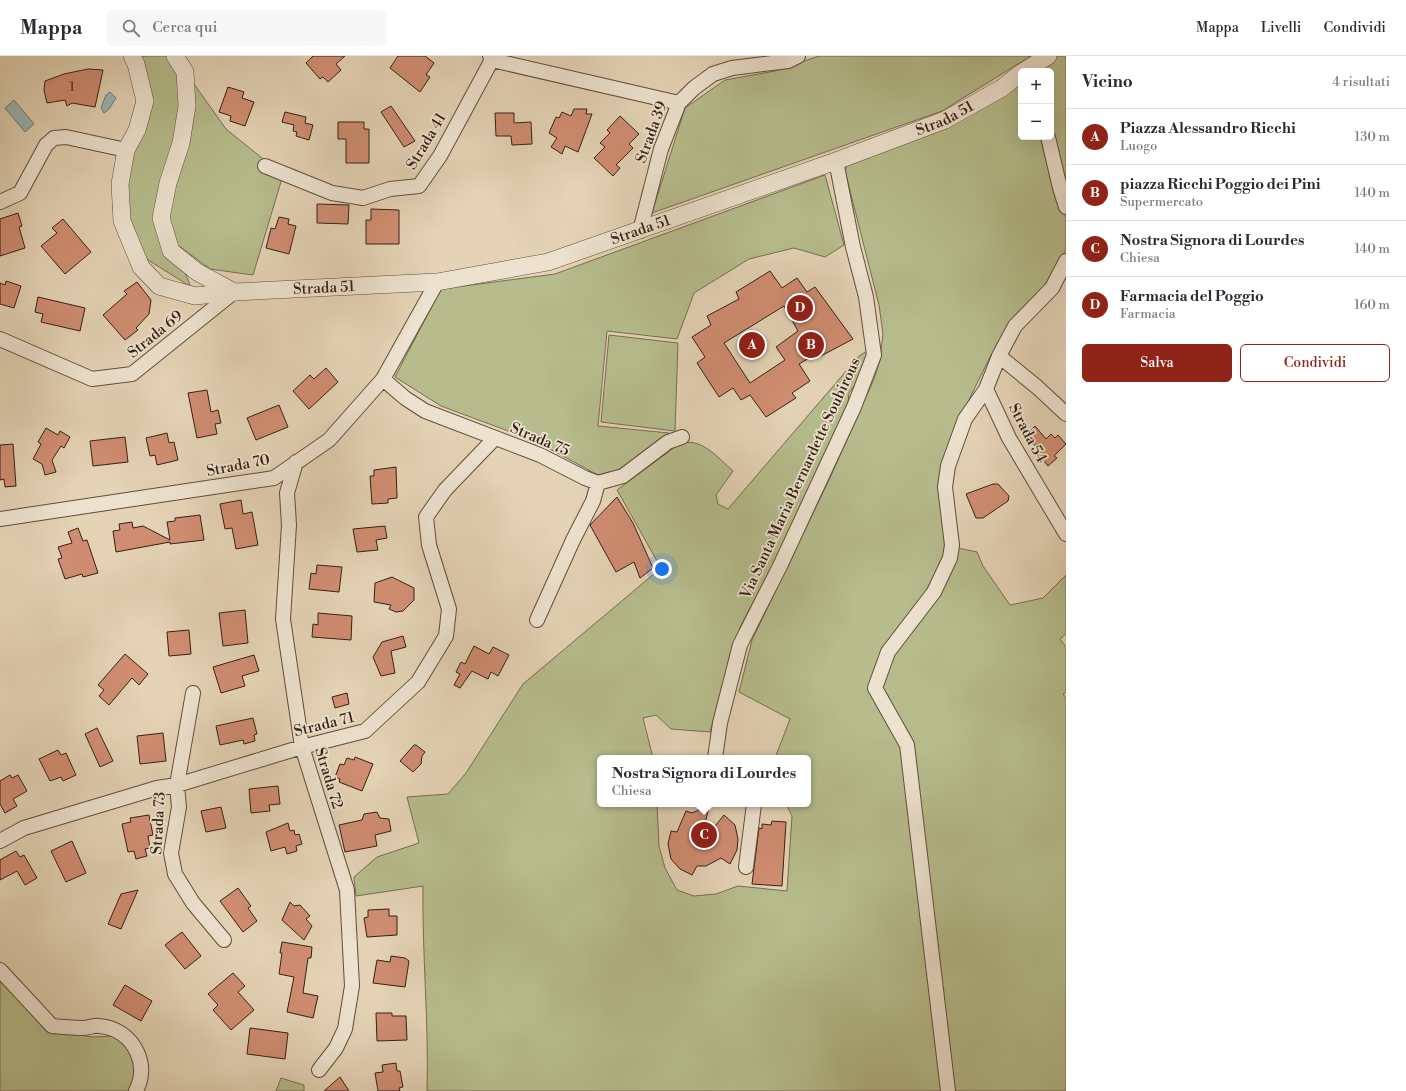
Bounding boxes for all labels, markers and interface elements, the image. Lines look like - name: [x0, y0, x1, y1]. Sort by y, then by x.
- search box: [106, 10, 386, 46]
- text: Mappa: [20, 16, 82, 40]
- icon: search: [120, 17, 142, 39]
- text: Cerca qui: [152, 18, 218, 37]
- text: Mappa: [1196, 19, 1239, 37]
- text: Livelli: [1261, 19, 1301, 37]
- text: Condividi: [1323, 19, 1386, 37]
- map controls: [1018, 68, 1054, 140]
- button: +: [1018, 68, 1054, 104]
- text: Vicino: [1082, 71, 1133, 93]
- text: 4 risultati: [1332, 74, 1390, 90]
- house number: 1: [69, 79, 75, 95]
- street label: Strada 51: [913, 97, 978, 140]
- street label: Strada 39: [632, 99, 671, 166]
- button: −: [1018, 104, 1054, 140]
- street label: Strada 41: [402, 109, 451, 173]
- text: Piazza Alessandro Ricchi: [1120, 119, 1296, 138]
- text: A: [1090, 129, 1100, 145]
- text: 130 m: [1355, 129, 1390, 145]
- text: Luogo: [1120, 138, 1157, 154]
- text: piazza Ricchi Poggio dei Pini: [1120, 175, 1320, 194]
- text: B: [1090, 185, 1100, 201]
- text: 140 m: [1354, 185, 1390, 201]
- text: Supermercato: [1120, 194, 1203, 210]
- street label: Strada 51: [608, 211, 673, 249]
- text: Nostra Signora di Lourdes: [1120, 231, 1305, 250]
- text: C: [1090, 241, 1100, 257]
- text: 140 m: [1354, 241, 1390, 257]
- text: Chiesa: [1120, 250, 1160, 266]
- street label: Strada 51: [293, 277, 356, 299]
- text: Farmacia del Poggio: [1120, 287, 1264, 306]
- pin: D: [787, 293, 813, 323]
- text: D: [1090, 297, 1100, 313]
- text: 160 m: [1354, 297, 1390, 313]
- street label: Strada 69: [124, 306, 187, 362]
- text: Farmacia: [1120, 306, 1176, 322]
- pin: A: [739, 330, 765, 360]
- pin: B: [798, 330, 824, 360]
- button: Salva: [1082, 344, 1232, 382]
- button: Condividi: [1240, 344, 1390, 382]
- street label: Via Santa Maria Bernardette Soubirous: [736, 355, 865, 603]
- street label: Strada 54: [1004, 400, 1051, 466]
- street label: Strada 75: [507, 418, 572, 460]
- street label: Strada 70: [205, 450, 272, 481]
- your location: [652, 559, 672, 579]
- street label: Strada 71: [292, 708, 357, 741]
- street label: Strada 72: [310, 745, 347, 811]
- popup: [597, 755, 811, 807]
- text: Nostra Signora di Lourdes: [612, 764, 796, 783]
- text: Chiesa: [612, 783, 652, 799]
- street label: Strada 73: [147, 791, 170, 855]
- pin: C: [691, 820, 717, 850]

